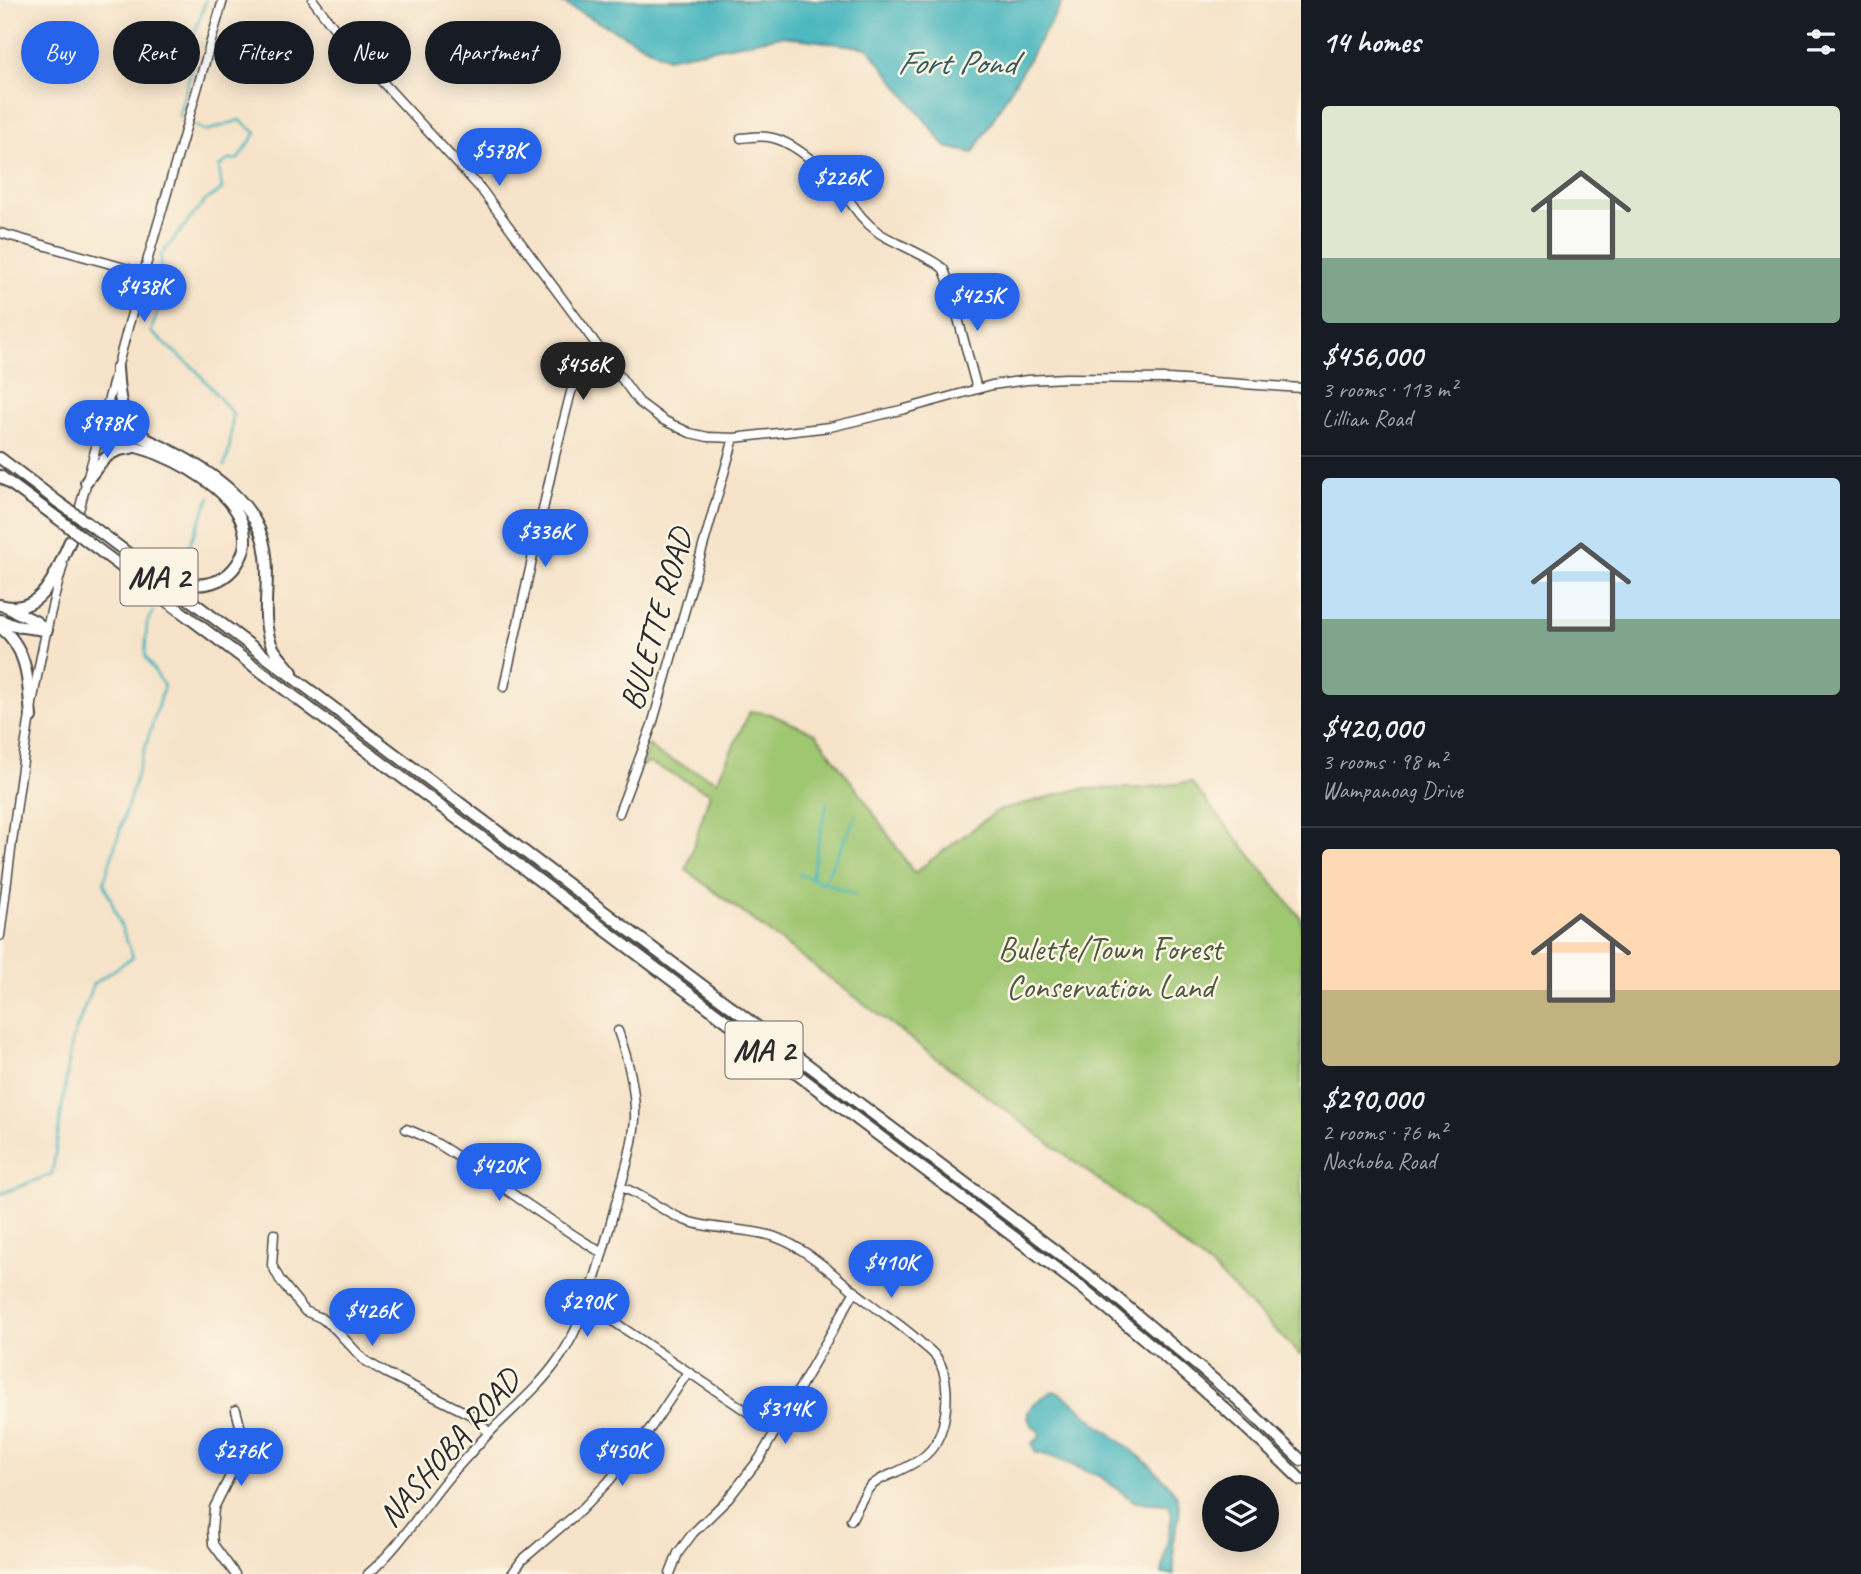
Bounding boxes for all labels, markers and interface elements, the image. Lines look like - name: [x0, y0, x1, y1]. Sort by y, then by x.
- chip: Buy: [21, 21, 99, 84]
- chip: Rent: [113, 21, 200, 84]
- chip: Filters: [214, 21, 314, 84]
- chip: New: [328, 21, 411, 84]
- chip: Apartment: [425, 21, 561, 84]
- text: 14 homes: [1322, 23, 1420, 61]
- icon: filters: [1802, 23, 1840, 61]
- water label: Fort Pond: [897, 40, 1025, 85]
- pin: $578K: [450, 128, 548, 188]
- text: $578K: [473, 136, 525, 165]
- icon: home: [1518, 152, 1644, 278]
- pin: $226K: [792, 156, 890, 215]
- text: $226K: [814, 163, 868, 192]
- pin: $438K: [95, 264, 193, 324]
- text: $438K: [117, 272, 171, 301]
- pin: $425K: [928, 274, 1026, 333]
- text: $425K: [951, 281, 1003, 310]
- text: $456,000: [1322, 337, 1423, 375]
- pin: $456K: [534, 342, 632, 402]
- text: $456K: [556, 350, 610, 379]
- text: 3 rooms · 113 m²: [1322, 375, 1457, 404]
- pin: $978K: [58, 400, 156, 460]
- text: Lillian Road: [1322, 404, 1412, 433]
- text: $978K: [81, 408, 133, 437]
- pin: $336K: [496, 510, 594, 569]
- text: $336K: [518, 517, 572, 546]
- street label: BULETTE ROAD: [610, 521, 703, 715]
- icon: home: [1518, 524, 1644, 650]
- road number: MA 2: [120, 548, 198, 606]
- text: $420,000: [1322, 709, 1422, 747]
- text: 3 rooms · 98 m²: [1322, 747, 1446, 776]
- text: Wampanoag Drive: [1322, 776, 1463, 805]
- icon: home: [1518, 895, 1644, 1021]
- park label: Bulette/Town Forest Conservation Land: [998, 928, 1225, 1008]
- road number: MA 2: [726, 1021, 802, 1078]
- text: $290,000: [1322, 1080, 1422, 1118]
- text: 2 rooms · 76 m²: [1322, 1118, 1446, 1147]
- pin: $420K: [450, 1144, 548, 1203]
- text: Nashoba Road: [1322, 1147, 1436, 1176]
- text: $420K: [472, 1151, 526, 1180]
- pin: $410K: [842, 1240, 940, 1300]
- text: $410K: [864, 1248, 918, 1277]
- pin: $290K: [538, 1280, 636, 1339]
- text: $290K: [561, 1287, 613, 1316]
- pin: $426K: [323, 1288, 421, 1348]
- text: $426K: [345, 1296, 399, 1325]
- street label: NASHOBA ROAD: [369, 1358, 531, 1535]
- pin: $314K: [736, 1386, 834, 1446]
- text: $314K: [758, 1394, 812, 1423]
- pin: $276K: [192, 1428, 290, 1488]
- pin: $450K: [573, 1428, 671, 1488]
- text: $276K: [214, 1436, 268, 1465]
- text: $450K: [596, 1436, 648, 1465]
- map controls: [1202, 1475, 1279, 1552]
- button: layers: [1202, 1475, 1279, 1552]

